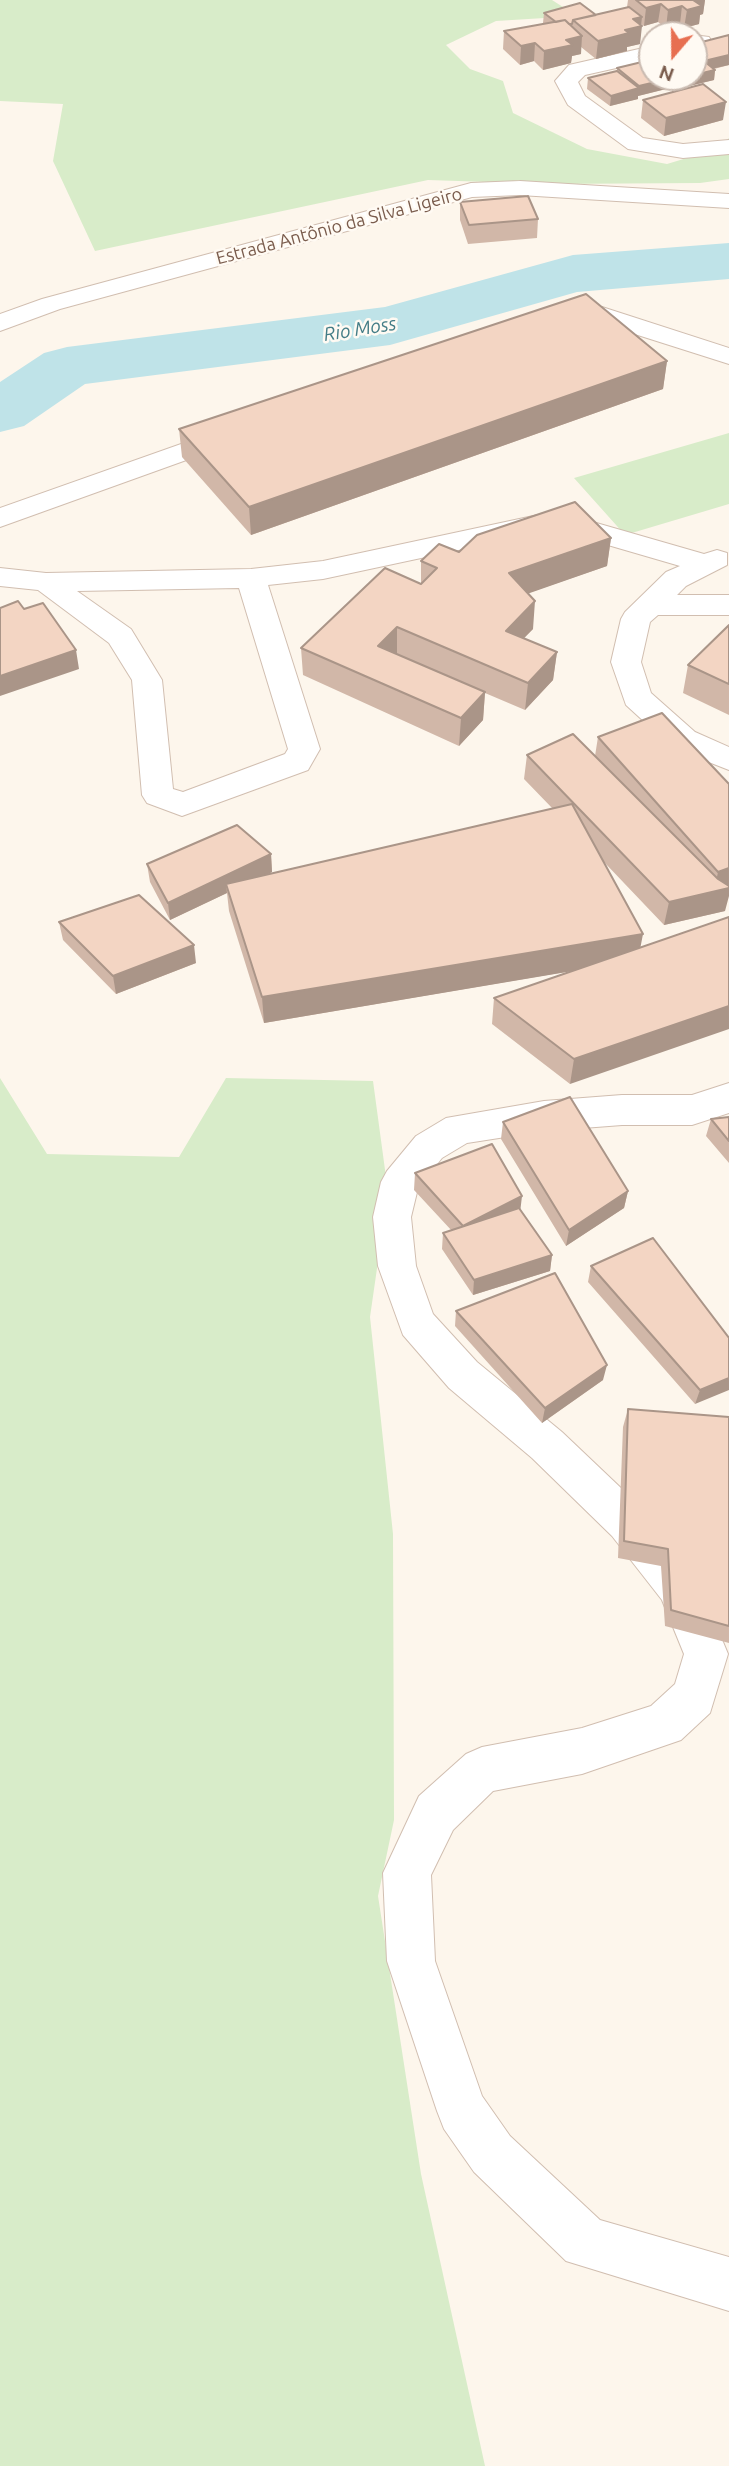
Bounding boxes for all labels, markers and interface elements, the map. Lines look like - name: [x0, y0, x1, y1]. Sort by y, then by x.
- north arrow: [638, 21, 708, 91]
- text: N: [656, 61, 677, 87]
- street label: Estrada Antônio da Silva Ligeiro: [214, 183, 464, 269]
- water label: Rio Moss: [322, 312, 398, 346]

